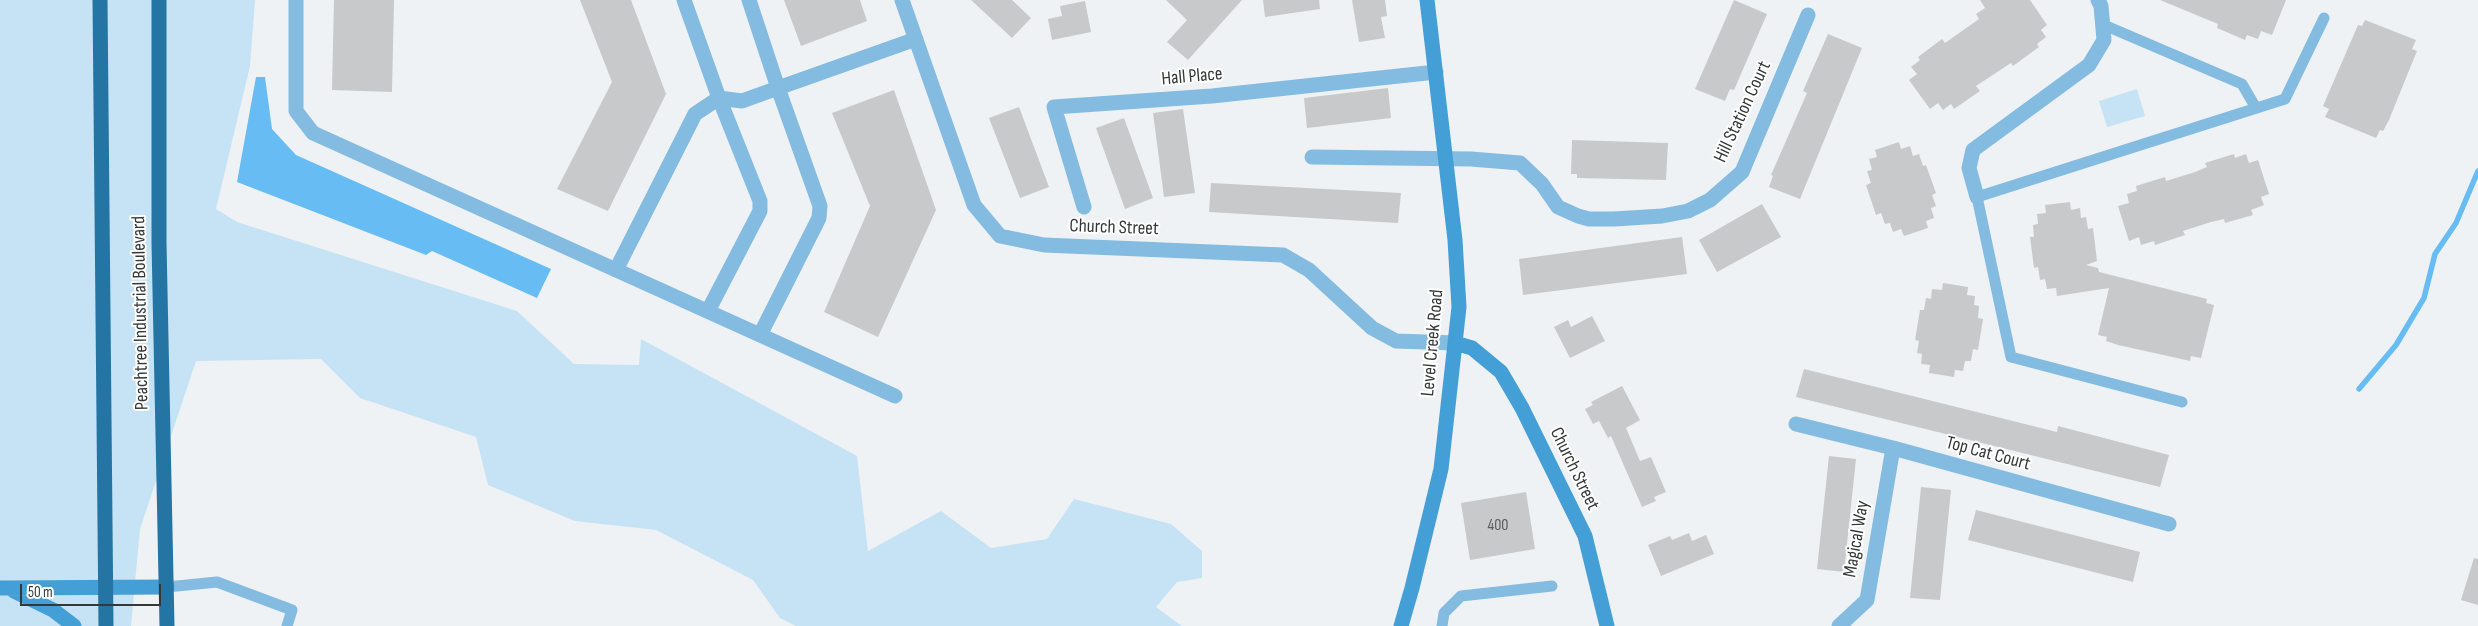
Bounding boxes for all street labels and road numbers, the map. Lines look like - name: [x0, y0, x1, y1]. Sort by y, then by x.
- street label: Hill Station Court: [1710, 58, 1776, 166]
- street label: Hall Place: [1161, 63, 1223, 91]
- street label: Church Street: [1069, 215, 1159, 241]
- street label: Peachtree Industrial Boulevard: [128, 216, 154, 410]
- street label: Level Creek Road: [1417, 289, 1449, 397]
- street label: Church Street: [1544, 424, 1604, 514]
- street label: Top Cat Court: [1943, 432, 2033, 476]
- street label: Magical Way: [1839, 499, 1875, 579]

